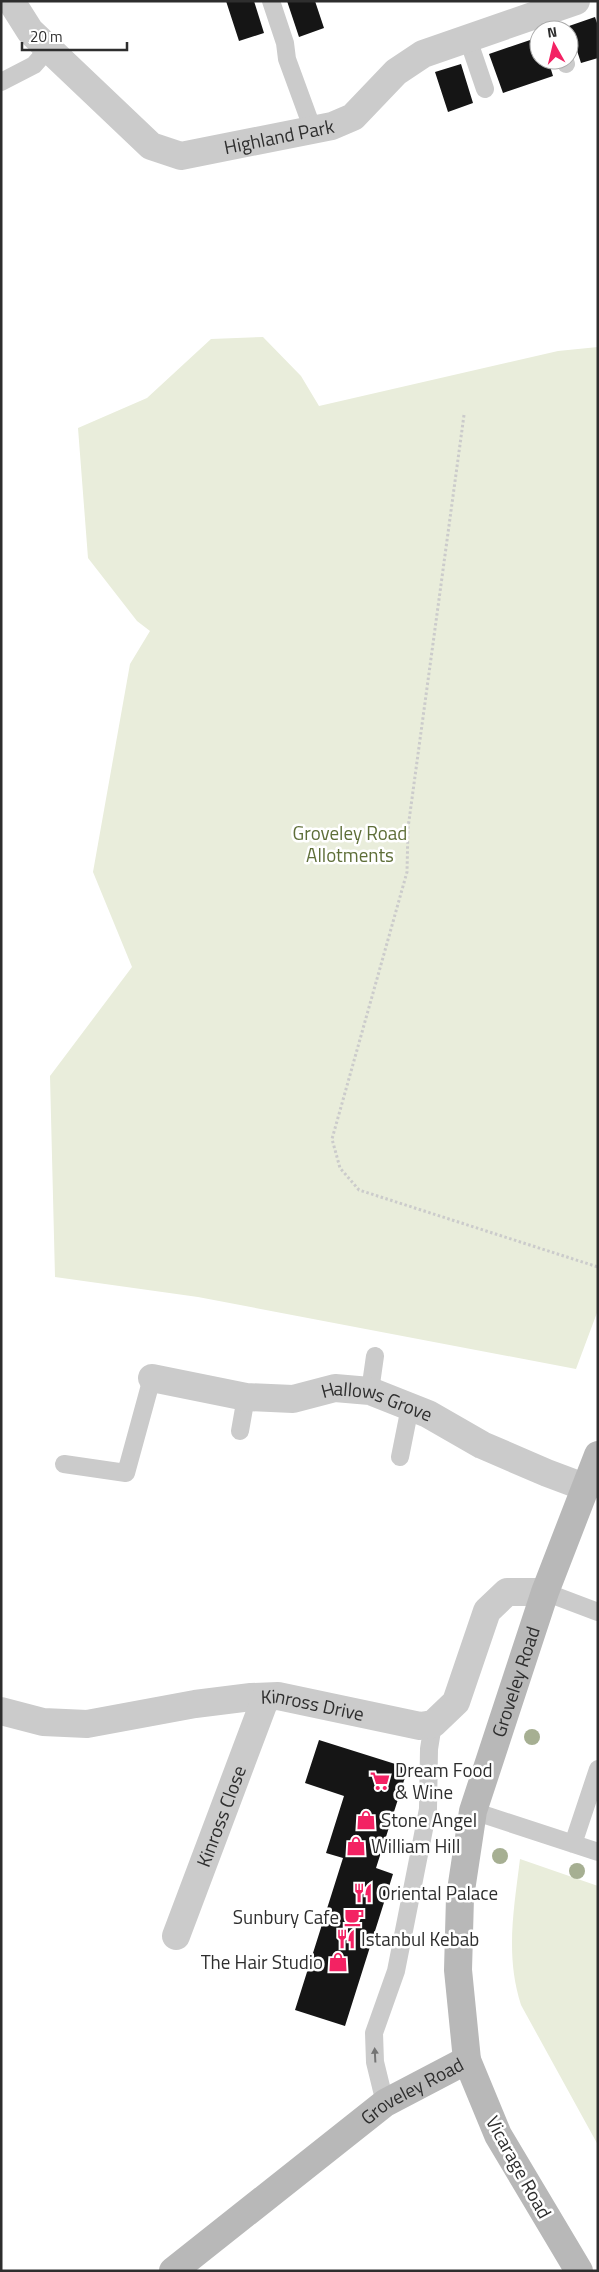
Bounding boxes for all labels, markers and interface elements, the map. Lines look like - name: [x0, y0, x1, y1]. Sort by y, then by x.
- scale bar: [22, 20, 128, 52]
- north arrow: [529, 20, 579, 70]
- text: N: [546, 21, 558, 43]
- text: 20 m: [30, 25, 63, 48]
- street label: Highland Park: [221, 111, 337, 161]
- park label: Groveley Road Allotments: [293, 818, 407, 869]
- street label: Hallows Grove: [318, 1373, 437, 1428]
- street label: Groveley Road: [483, 1622, 547, 1741]
- street label: Kinross Drive: [260, 1681, 367, 1728]
- place label: Dream Food & Wine: [395, 1755, 493, 1806]
- street label: Kinross Close: [188, 1761, 253, 1871]
- supermarket icon: Dream Food & Wine: [369, 1770, 391, 1792]
- place label: Stone Angel: [381, 1805, 477, 1834]
- shop icon: Stone Angel: [355, 1809, 377, 1831]
- place label: William Hill: [371, 1831, 460, 1860]
- shop icon: William Hill: [345, 1835, 367, 1857]
- place label: Oriental Palace: [378, 1878, 498, 1907]
- restaurant icon: Oriental Palace: [352, 1882, 374, 1904]
- place label: Sunbury Cafe: [233, 1902, 339, 1931]
- cafe icon: Sunbury Cafe: [343, 1906, 365, 1928]
- place label: Istanbul Kebab: [361, 1924, 479, 1953]
- restaurant icon: Istanbul Kebab: [335, 1928, 357, 1950]
- place label: The Hair Studio: [201, 1947, 323, 1976]
- shop icon: The Hair Studio: [327, 1951, 349, 1973]
- one-way arrow: [371, 2047, 379, 2063]
- street label: Groveley Road: [354, 2049, 469, 2131]
- street label: Vicarage Road: [479, 2110, 560, 2224]

